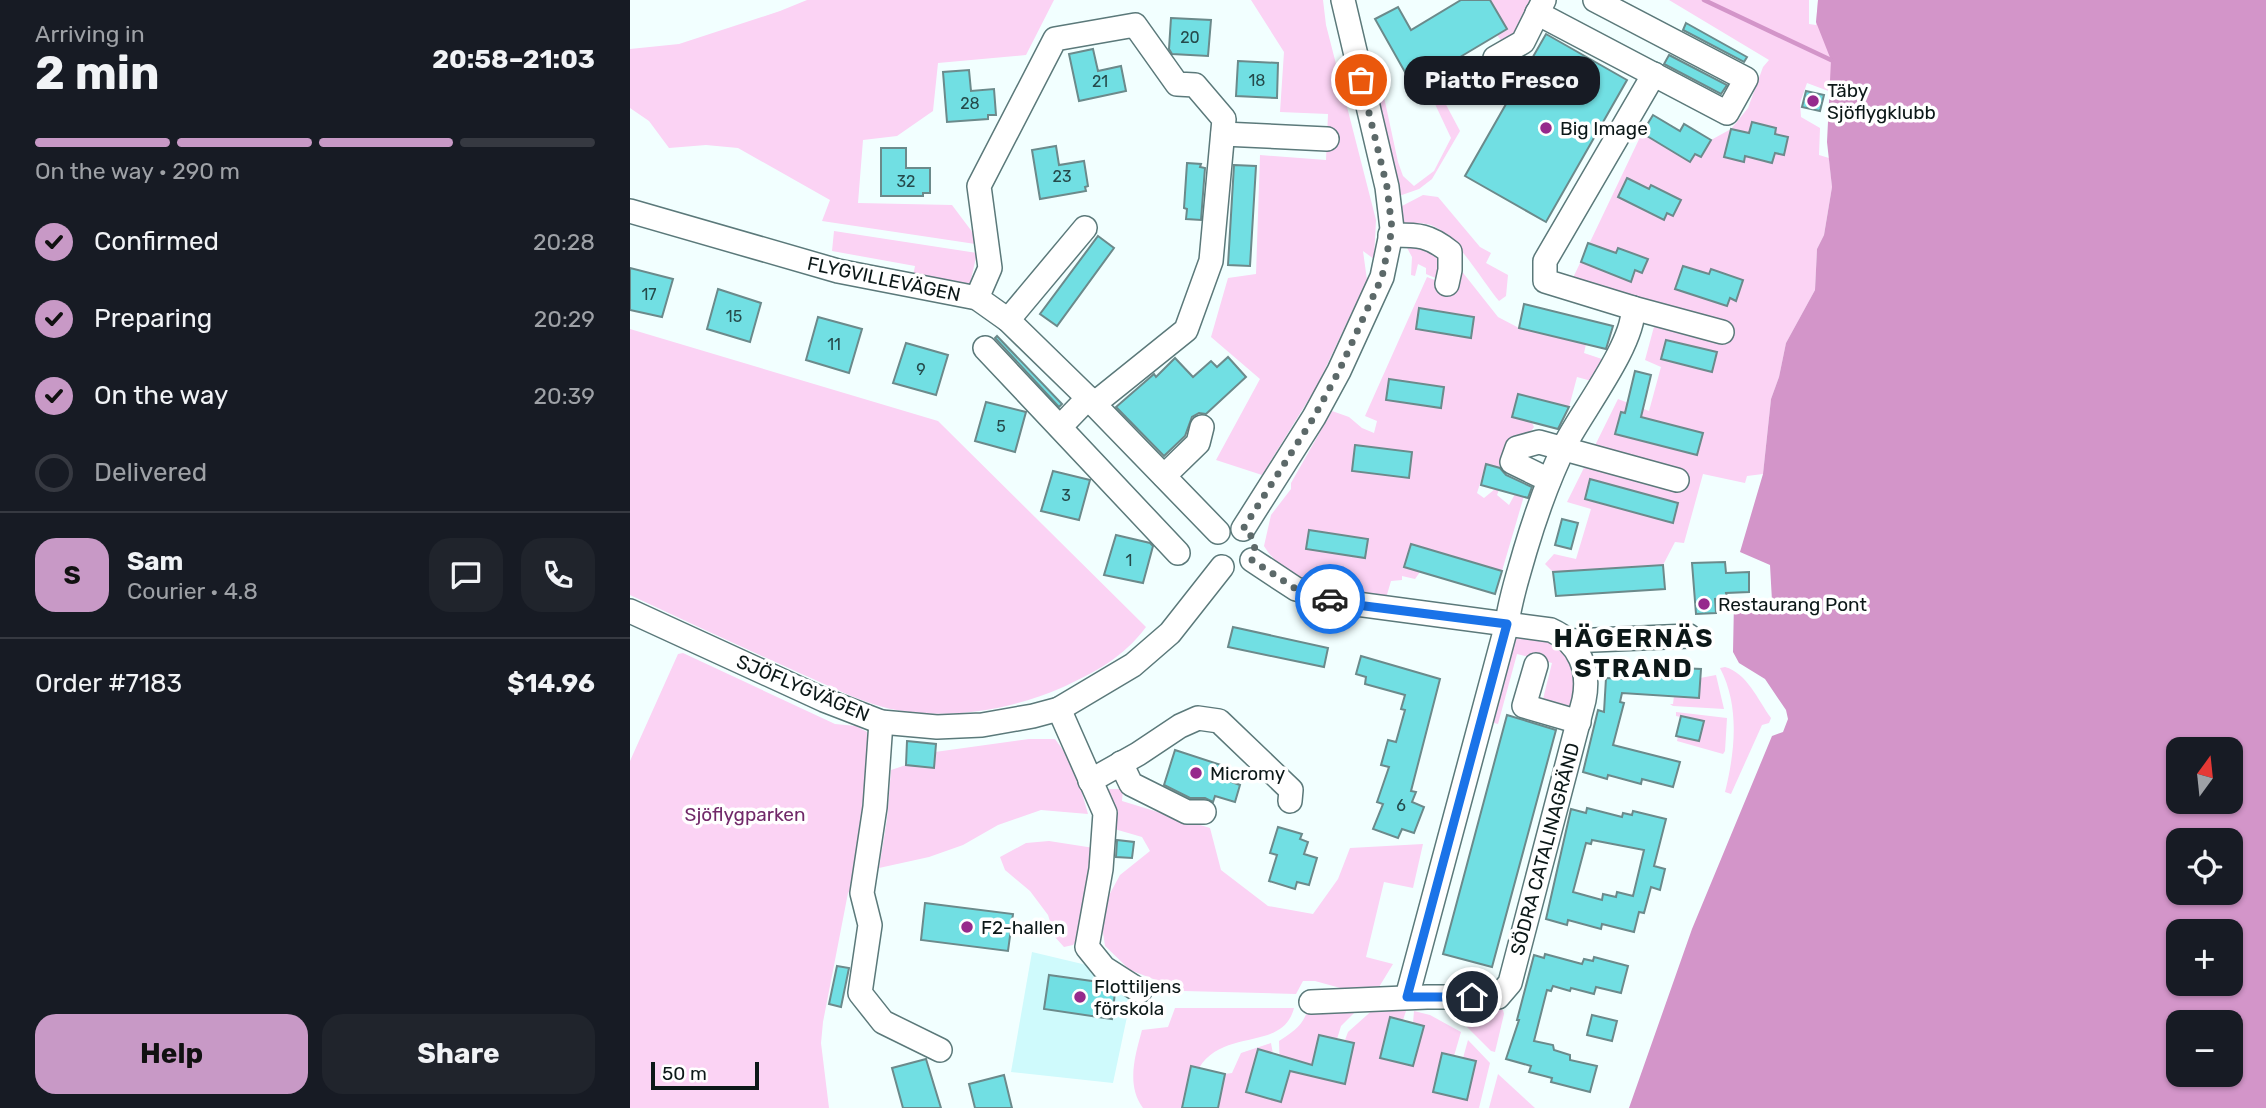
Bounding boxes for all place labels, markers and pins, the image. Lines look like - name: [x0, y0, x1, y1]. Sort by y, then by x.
- pin: [1331, 50, 1391, 110]
- callout: Piatto Fresco: [1403, 56, 1599, 104]
- place label: Täby Sjöflygklubb: [1827, 79, 1936, 124]
- marker: Täby Sjöflygklubb: [1805, 93, 1821, 109]
- place label: Big Image: [1560, 117, 1648, 140]
- marker: Big Image: [1538, 120, 1554, 136]
- place label: Restaurang Pont: [1718, 593, 1867, 616]
- marker: Restaurang Pont: [1696, 596, 1712, 612]
- place label: Micromy: [1210, 762, 1285, 785]
- marker: Micromy: [1188, 765, 1204, 781]
- place label: F2-hallen: [981, 916, 1065, 939]
- marker: F2-hallen: [959, 919, 975, 935]
- pin: [1442, 967, 1502, 1027]
- place label: Flottiljens förskola: [1094, 975, 1181, 1020]
- marker: Flottiljens förskola: [1072, 989, 1088, 1005]

